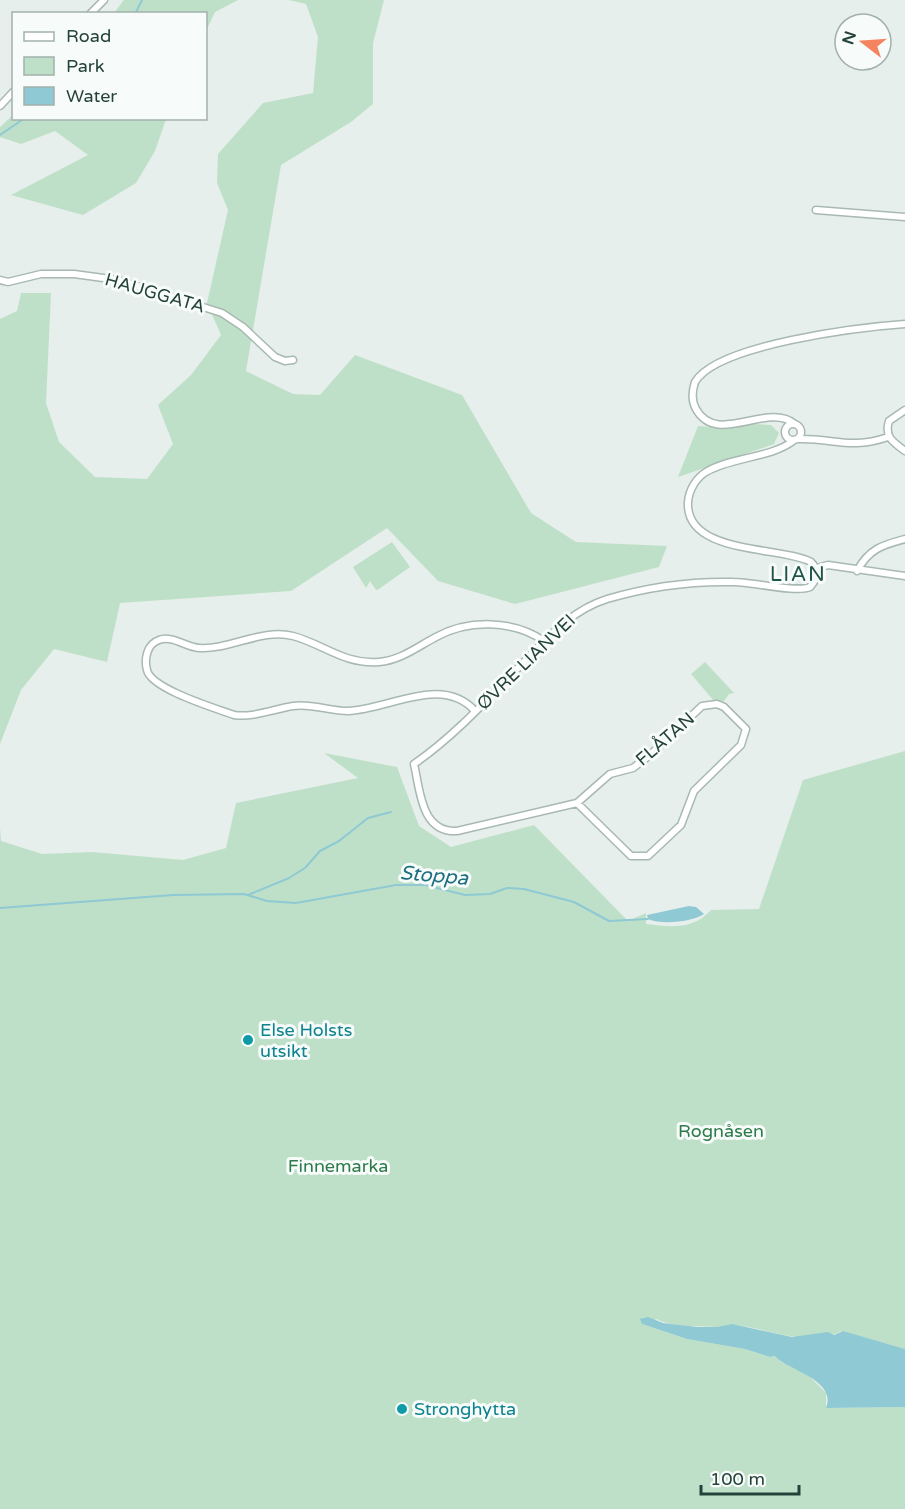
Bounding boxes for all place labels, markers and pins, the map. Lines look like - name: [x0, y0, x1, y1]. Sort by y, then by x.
- place label: Else Holsts utsikt: [260, 1019, 352, 1062]
- marker: Else Holsts utsikt: [241, 1033, 255, 1047]
- place label: Stronghytta: [414, 1398, 516, 1420]
- marker: Stronghytta: [395, 1402, 409, 1416]

